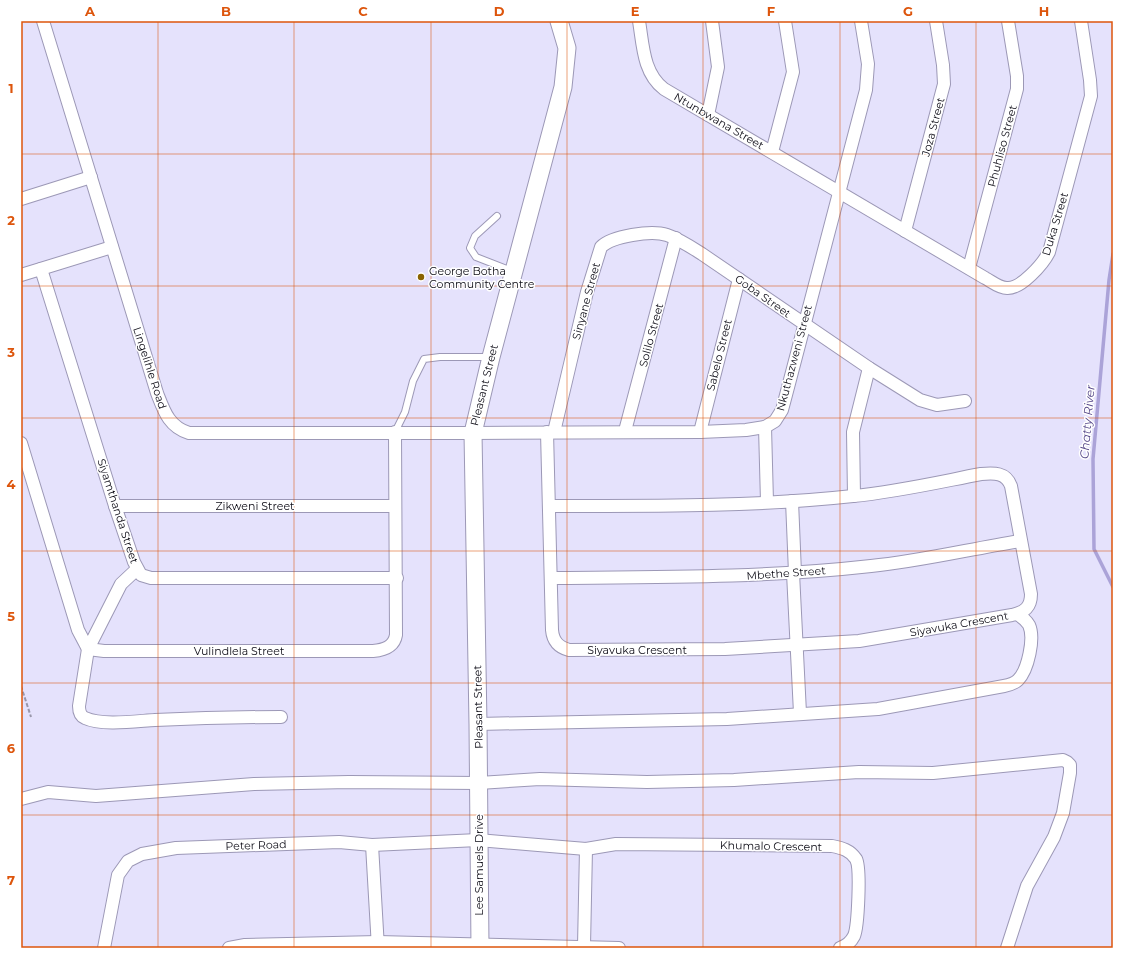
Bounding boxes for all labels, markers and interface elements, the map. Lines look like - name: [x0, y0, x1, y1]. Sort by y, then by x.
- text: A: [84, 3, 96, 19]
- text: B: [221, 3, 231, 19]
- text: C: [358, 3, 368, 19]
- text: D: [494, 3, 505, 19]
- text: E: [631, 3, 640, 19]
- text: F: [767, 3, 775, 19]
- text: G: [903, 3, 913, 19]
- text: H: [1039, 3, 1049, 19]
- text: 1: [8, 80, 14, 96]
- street label: Ntunbwana Street: [672, 90, 767, 153]
- street label: Joza Street: [918, 95, 948, 159]
- street label: Phuhliso Street: [984, 103, 1020, 189]
- street label: Duka Street: [1039, 190, 1071, 257]
- text: 2: [7, 212, 15, 228]
- street label: Sinyane Street: [569, 260, 603, 341]
- place label: George Botha Community Centre: [429, 264, 535, 291]
- street label: Goba Street: [732, 271, 794, 321]
- marker: George Botha Community Centre: [416, 272, 426, 282]
- street label: Solilo Street: [636, 301, 666, 368]
- street label: Nkuthazweni Street: [773, 303, 815, 413]
- street label: Sabelo Street: [703, 317, 735, 392]
- street label: Lingelihle Road: [130, 325, 170, 411]
- street label: Pleasant Street: [467, 342, 501, 427]
- text: 3: [6, 344, 15, 360]
- water label: Chatty River: [1076, 384, 1098, 460]
- street label: Siyamthanda Street: [94, 457, 142, 566]
- text: 4: [7, 476, 16, 492]
- street label: Zikweni Street: [215, 499, 295, 513]
- street label: Mbethe Street: [746, 563, 827, 583]
- text: 5: [7, 608, 15, 624]
- street label: Siyavuka Crescent: [909, 608, 1010, 640]
- street label: Siyavuka Crescent: [587, 643, 687, 657]
- street label: Vulindlela Street: [194, 644, 285, 658]
- street label: Pleasant Street: [470, 664, 486, 749]
- text: 6: [7, 740, 16, 756]
- street label: Lee Samuels Drive: [472, 814, 486, 916]
- street label: Peter Road: [225, 837, 287, 853]
- street label: Khumalo Crescent: [720, 838, 823, 854]
- text: 7: [7, 872, 15, 888]

